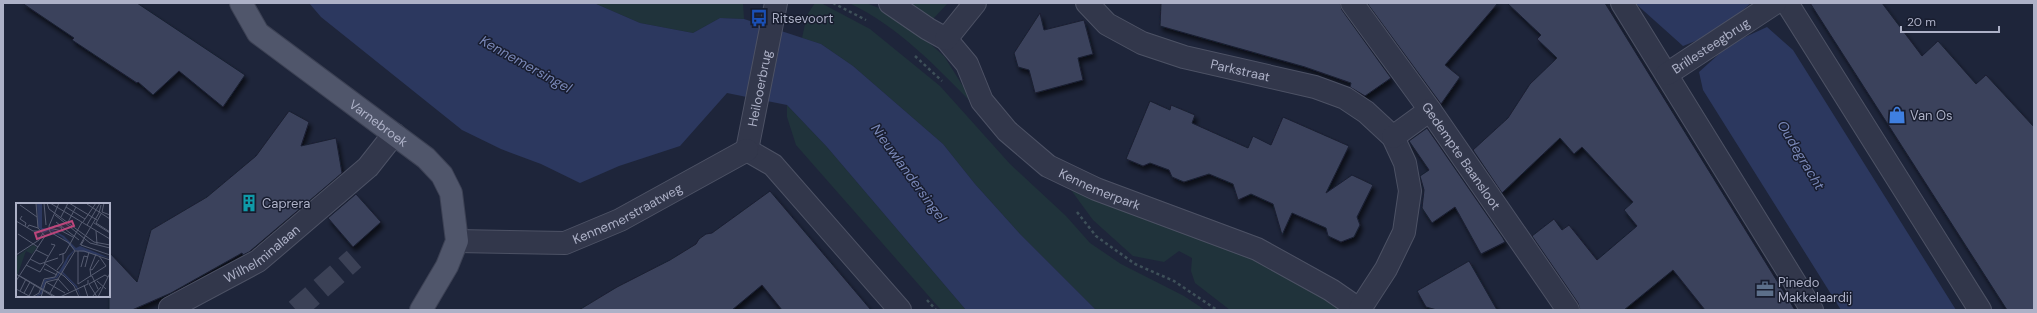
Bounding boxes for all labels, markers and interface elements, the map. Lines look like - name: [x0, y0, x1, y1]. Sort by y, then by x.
- bus stop icon: Ritsevoort: [749, 8, 769, 28]
- scale bar: [1901, 8, 1999, 34]
- place label: Ritsevoort: [772, 10, 833, 27]
- street label: Brillesteegbrug: [1669, 14, 1753, 78]
- text: 20 m: [1907, 14, 1936, 30]
- water label: Kennemersingel: [477, 31, 576, 97]
- street label: Heilooerbrug: [744, 49, 776, 128]
- street label: Parkstraat: [1209, 55, 1272, 85]
- street label: Varnebroek: [346, 96, 412, 151]
- street label: Gedempte Baansloot: [1418, 99, 1504, 213]
- shop icon: Van Os: [1887, 105, 1907, 125]
- place label: Van Os: [1910, 107, 1953, 124]
- water label: Oudegracht: [1773, 117, 1829, 193]
- water label: Nieuwlandersingel: [867, 120, 951, 227]
- street label: Kennemerpark: [1056, 164, 1143, 214]
- street label: Kennemerstraatweg: [570, 179, 685, 248]
- building icon: Caprera: [239, 193, 259, 213]
- place label: Caprera: [262, 195, 310, 212]
- inset map: [16, 203, 110, 297]
- street label: Wilhelminalaan: [221, 221, 304, 287]
- place label: Pinedo Makkelaardij: [1778, 274, 1852, 306]
- office icon: Pinedo Makkelaardij: [1755, 279, 1775, 299]

